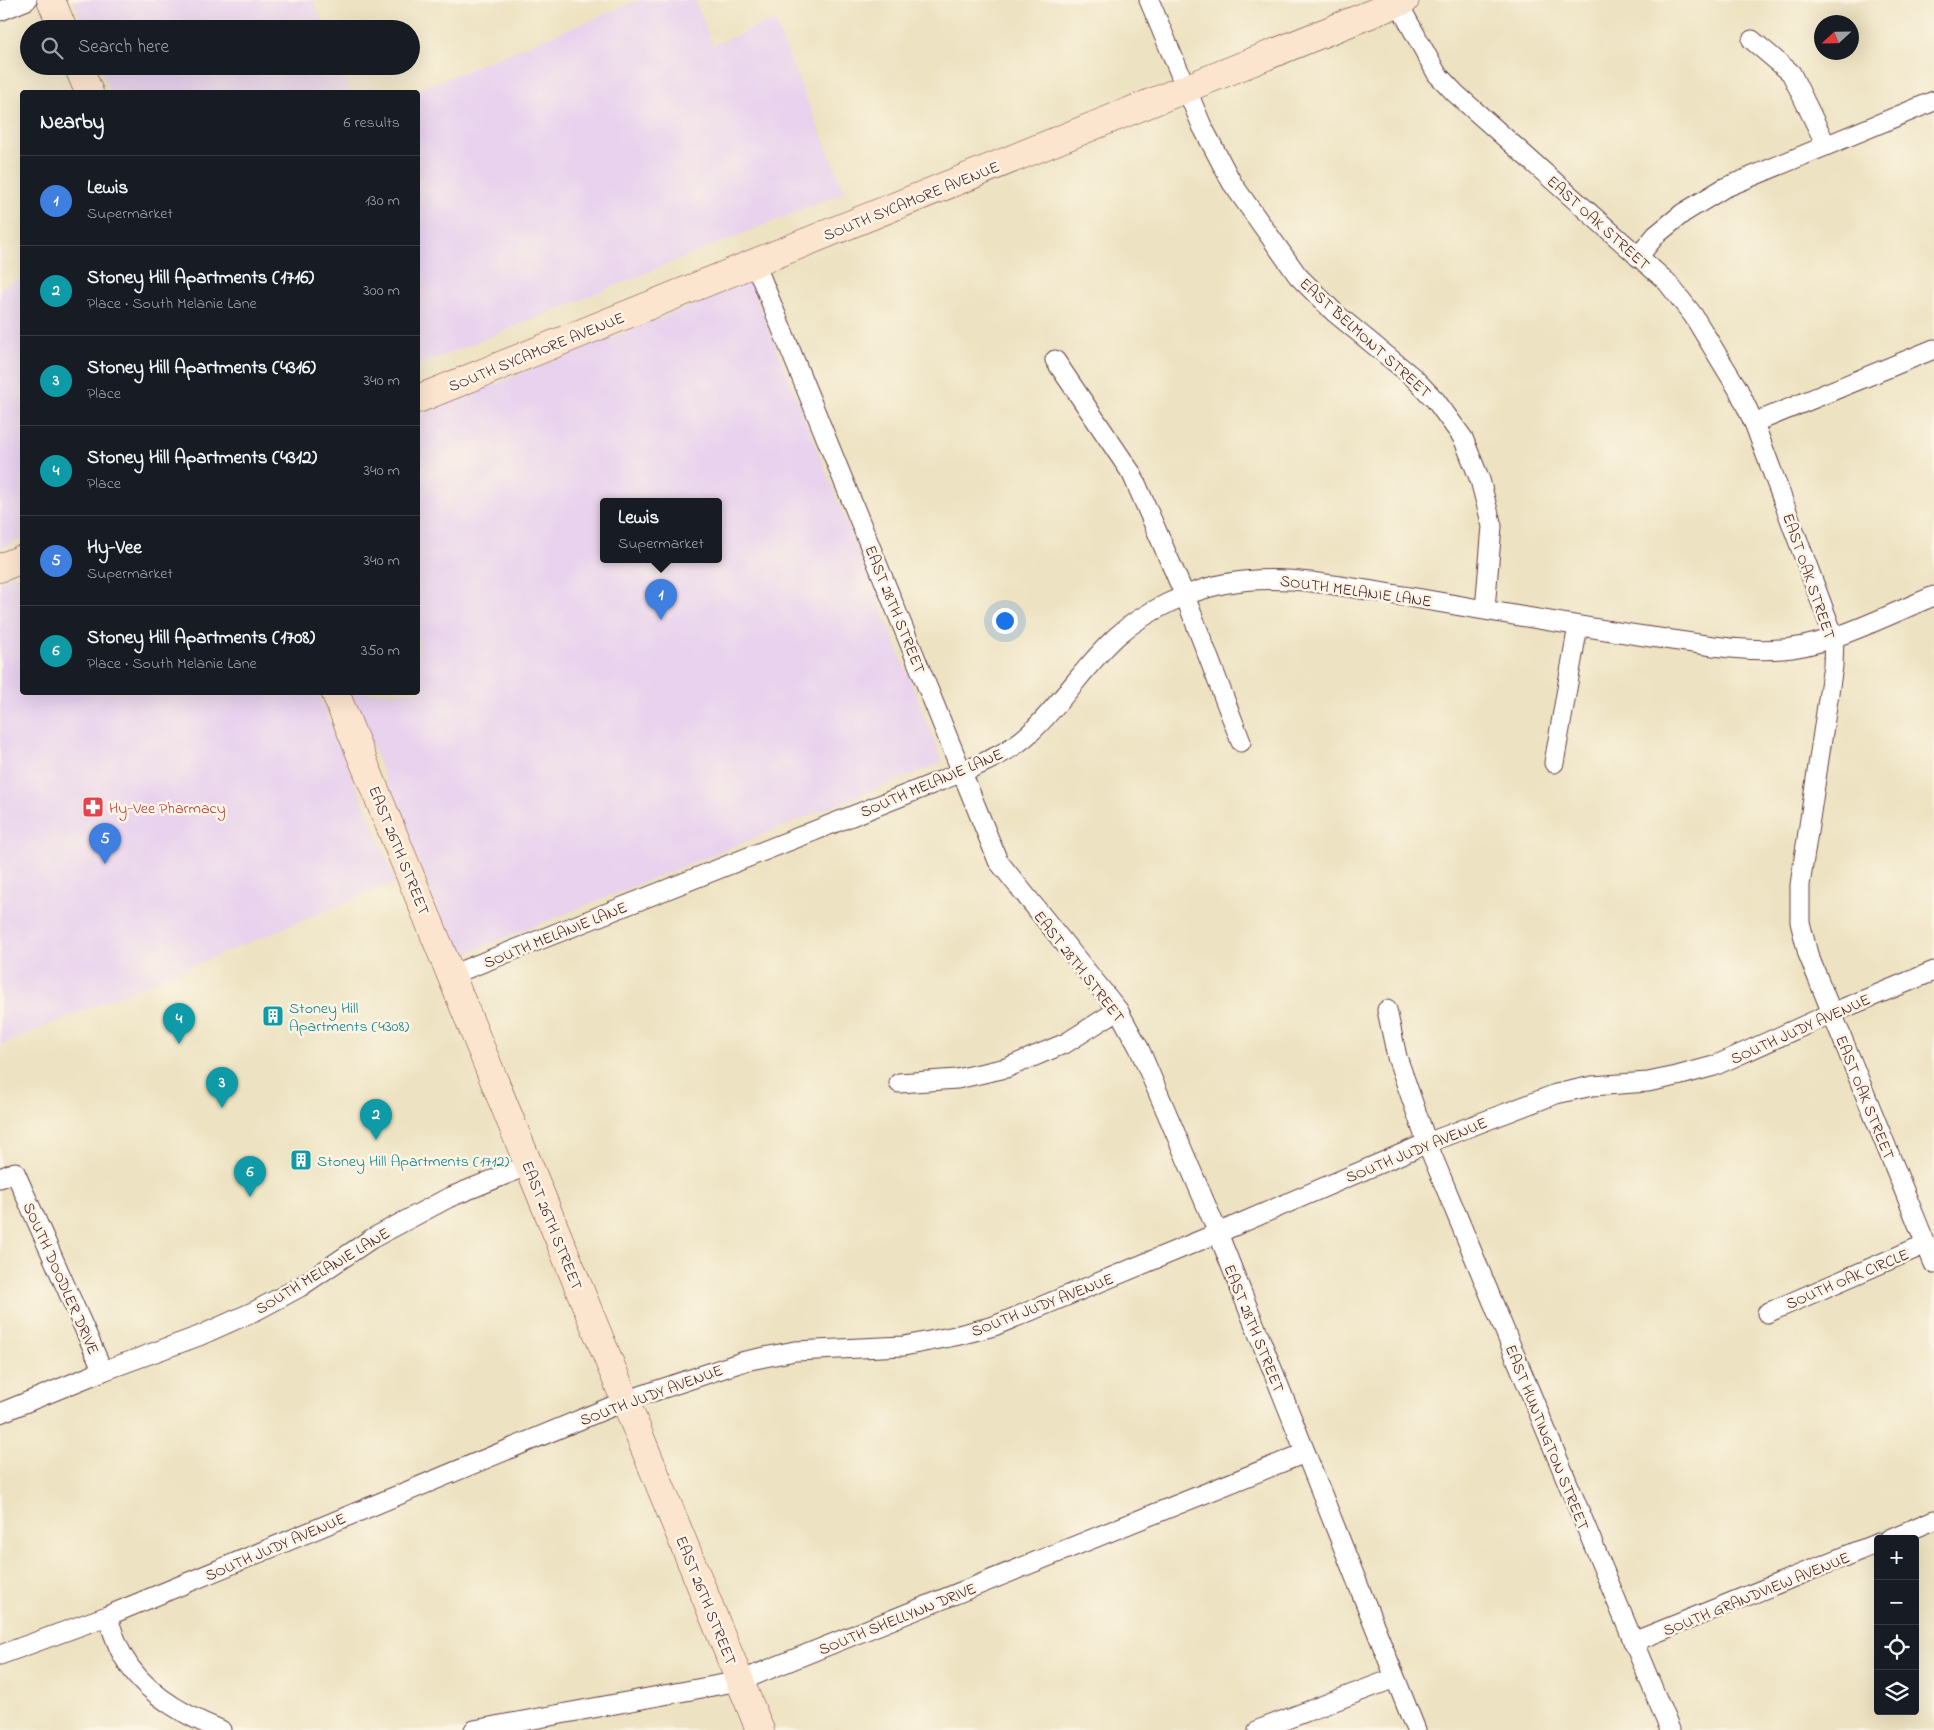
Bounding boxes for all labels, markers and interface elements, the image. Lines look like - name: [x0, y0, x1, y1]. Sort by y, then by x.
- north arrow: [1814, 15, 1859, 60]
- search box: [20, 20, 420, 75]
- icon: search: [38, 34, 66, 62]
- text: Search here: [78, 34, 169, 61]
- text: Nearby: [40, 108, 104, 138]
- text: 6 results: [343, 111, 400, 135]
- street label: SOUTH SYCAMORE AVENUE: [820, 156, 1003, 248]
- street label: EAST OAK STREET: [1541, 170, 1655, 277]
- text: Lewis: [87, 175, 128, 202]
- text: 1: [53, 189, 59, 213]
- text: 130 m: [365, 189, 400, 213]
- text: Supermarket: [87, 202, 173, 226]
- text: Stoney Hill Apartments (1716): [87, 265, 314, 292]
- street label: EAST BELMONT STREET: [1293, 273, 1436, 404]
- text: 2: [52, 279, 60, 303]
- text: 300 m: [363, 279, 400, 303]
- text: Place · South Melanie Lane: [87, 292, 257, 316]
- street label: SOUTH SYCAMORE AVENUE: [445, 307, 628, 399]
- text: Stoney Hill Apartments (4316): [87, 355, 316, 382]
- text: 3: [53, 369, 59, 393]
- text: 340 m: [363, 369, 400, 393]
- text: Place: [87, 382, 121, 406]
- text: Stoney Hill Apartments (4312): [87, 445, 317, 472]
- text: 4: [53, 459, 59, 483]
- text: 340 m: [363, 459, 400, 483]
- text: Place: [87, 472, 121, 496]
- popup: [600, 498, 722, 563]
- text: Lewis: [618, 505, 659, 532]
- street label: EAST OAK STREET: [1775, 510, 1841, 643]
- text: Supermarket: [618, 532, 704, 556]
- text: Hy-Vee: [87, 535, 142, 562]
- street label: EAST 28TH STREET: [857, 542, 931, 677]
- text: 5: [51, 549, 61, 573]
- text: 340 m: [363, 549, 400, 573]
- text: Supermarket: [87, 562, 173, 586]
- street label: SOUTH MELANIE LANE: [1278, 569, 1433, 615]
- pin: 1: [645, 579, 677, 620]
- your location: [992, 608, 1018, 634]
- text: Stoney Hill Apartments (1708): [87, 625, 315, 652]
- text: 6: [52, 639, 60, 663]
- text: 350 m: [361, 639, 400, 663]
- text: Place · South Melanie Lane: [87, 652, 257, 676]
- street label: SOUTH MELANIE LANE: [857, 743, 1007, 825]
- street label: EAST 26TH STREET: [361, 783, 435, 919]
- pharmacy icon: Hy-Vee Pharmacy: [81, 795, 105, 819]
- place label: Hy-Vee Pharmacy: [109, 797, 226, 821]
- pin: 5: [89, 823, 121, 864]
- street label: SOUTH MELANIE LANE: [480, 896, 631, 976]
- street label: EAST 28TH STREET: [1027, 906, 1130, 1028]
- street label: SOUTH JUDY AVENUE: [1727, 988, 1875, 1071]
- place label: Stoney Hill Apartments (4308): [289, 997, 409, 1039]
- pin: 4: [163, 1003, 195, 1044]
- building icon: Stoney Hill Apartments (4308): [261, 1004, 285, 1028]
- street label: EAST OAK STREET: [1828, 1032, 1900, 1163]
- pin: 3: [206, 1067, 238, 1108]
- pin: 2: [360, 1099, 392, 1140]
- street label: SOUTH JUDY AVENUE: [1342, 1111, 1491, 1190]
- building icon: Stoney Hill Apartments (1712): [289, 1148, 313, 1172]
- place label: Stoney Hill Apartments (1712): [317, 1150, 509, 1174]
- pin: 6: [234, 1156, 266, 1197]
- street label: EAST 26TH STREET: [514, 1158, 588, 1294]
- street label: SOUTH DOODLER DRIVE: [16, 1199, 105, 1359]
- street label: SOUTH MELANIE LANE: [251, 1222, 395, 1321]
- street label: SOUTH OAK CIRCLE: [1783, 1243, 1913, 1317]
- street label: EAST 28TH STREET: [1216, 1261, 1290, 1396]
- street label: SOUTH JUDY AVENUE: [968, 1268, 1117, 1344]
- street label: EAST HUNTINGTON STREET: [1498, 1341, 1594, 1534]
- street label: SOUTH JUDY AVENUE: [577, 1359, 727, 1433]
- street label: SOUTH JUDY AVENUE: [202, 1507, 350, 1588]
- street label: EAST 26TH STREET: [668, 1533, 742, 1669]
- map controls: [1874, 1535, 1919, 1715]
- button: +: [1874, 1535, 1919, 1580]
- street label: SOUTH GRANDVIEW AVENUE: [1660, 1546, 1854, 1643]
- street label: SOUTH SHELLYNN DRIVE: [815, 1577, 980, 1662]
- button: −: [1874, 1580, 1919, 1625]
- button: locate: [1874, 1625, 1919, 1670]
- button: layers: [1874, 1670, 1919, 1715]

